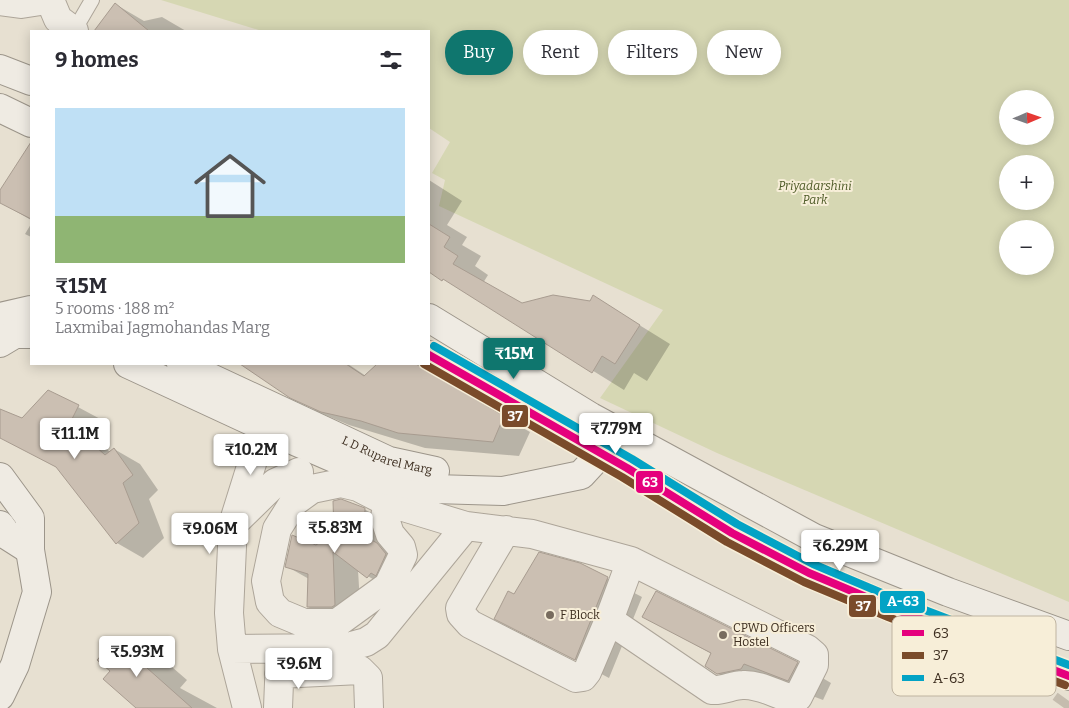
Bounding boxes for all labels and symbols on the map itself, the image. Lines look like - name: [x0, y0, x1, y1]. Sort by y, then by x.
- north arrow: [999, 90, 1054, 145]
- park label: Priyadarshini Park: [778, 179, 852, 207]
- pin: ₹15M: [484, 338, 544, 380]
- line badge: 37: [501, 404, 529, 428]
- text: 37: [507, 408, 523, 425]
- pin: ₹7.79M: [575, 412, 657, 455]
- pin: ₹11.1M: [34, 418, 116, 460]
- street label: L D Ruparel Marg: [340, 433, 434, 477]
- pin: ₹10.2M: [210, 434, 292, 476]
- line badge: 63: [635, 470, 664, 494]
- text: 63: [642, 474, 658, 491]
- pin: ₹9.06M: [169, 512, 251, 555]
- pin: ₹5.83M: [294, 512, 376, 554]
- pin: ₹6.29M: [799, 530, 881, 572]
- line badge: A-63: [879, 590, 926, 614]
- text: A-63: [887, 593, 919, 610]
- line badge: 37: [848, 594, 877, 618]
- text: 37: [855, 598, 871, 615]
- place label: F Block: [560, 608, 600, 622]
- marker: F Block: [544, 609, 556, 621]
- legend: [892, 616, 1056, 696]
- place label: CPWD Officers Hostel: [733, 621, 815, 649]
- text: 63: [933, 625, 949, 642]
- marker: CPWD Officers Hostel: [717, 629, 729, 641]
- pin: ₹5.93M: [96, 636, 178, 678]
- text: 37: [933, 647, 948, 664]
- pin: ₹9.6M: [264, 648, 334, 690]
- text: A-63: [933, 670, 965, 687]

